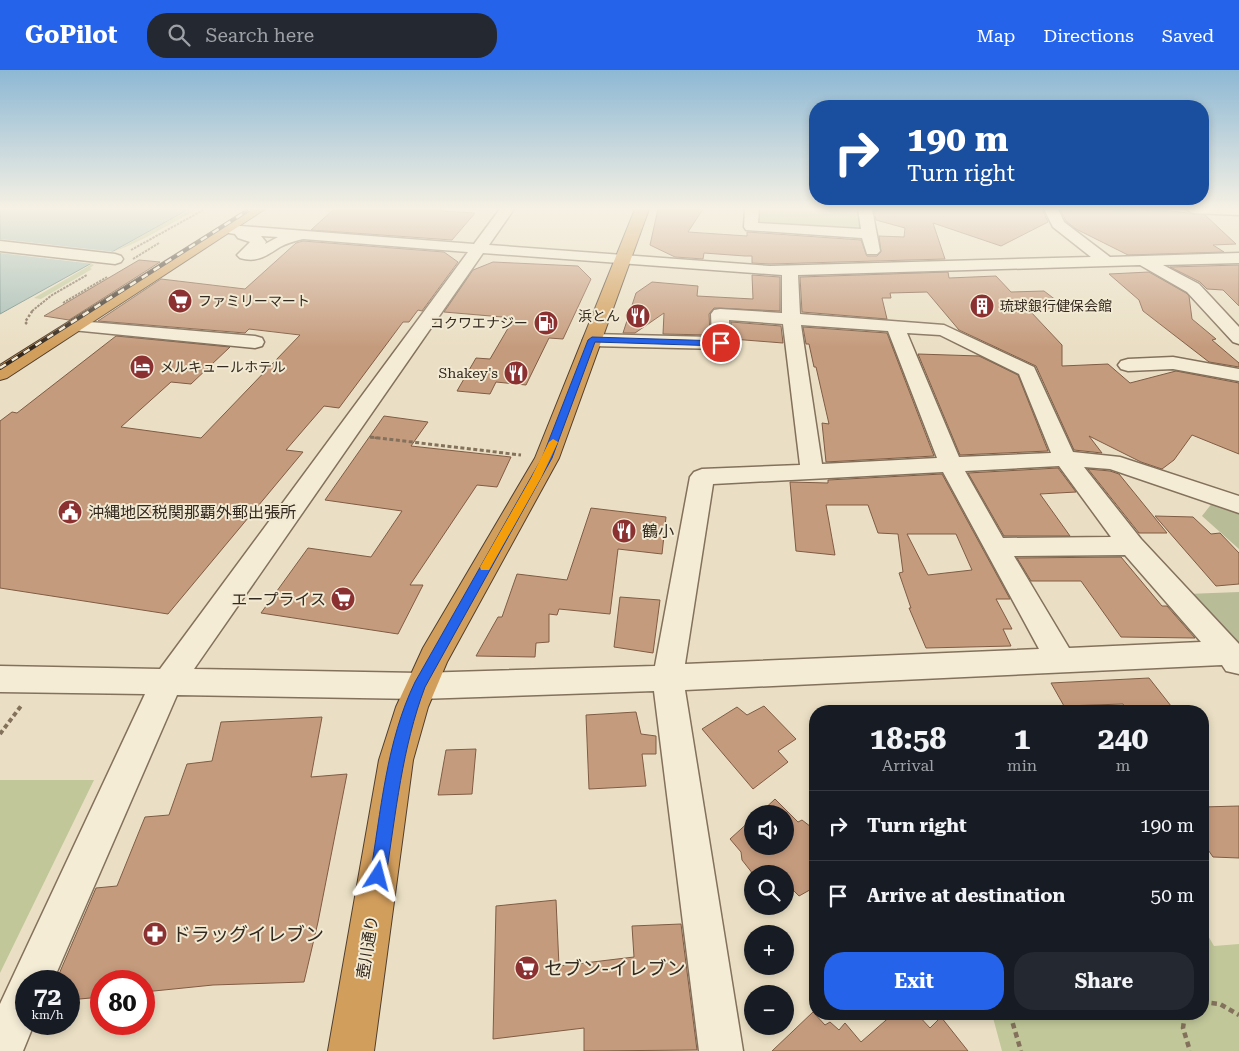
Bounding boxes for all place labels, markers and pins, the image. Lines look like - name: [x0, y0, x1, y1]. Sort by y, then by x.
- supermarket icon: ファミリーマート: [167, 288, 193, 314]
- place label: ファミリーマート: [198, 293, 310, 309]
- building icon: 琉球銀行健保会館: [969, 293, 995, 319]
- place label: 琉球銀行健保会館: [1000, 298, 1112, 314]
- restaurant icon: 浜とん: [625, 303, 651, 329]
- place label: 浜とん: [578, 308, 620, 324]
- fuel station icon: コクワエナジー: [533, 310, 559, 336]
- place label: コクワエナジー: [430, 315, 528, 331]
- pin: [700, 322, 742, 364]
- hotel icon: メルキュールホテル: [129, 354, 155, 380]
- place label: メルキュールホテル: [160, 359, 286, 375]
- restaurant icon: Shakey's: [503, 360, 529, 386]
- place label: Shakey's: [438, 365, 498, 381]
- public building icon: 沖縄地区税関那覇外郵出張所: [57, 499, 83, 525]
- place label: 沖縄地区税関那覇外郵出張所: [88, 503, 296, 522]
- restaurant icon: 鶴小: [611, 518, 637, 544]
- place label: 鶴小: [642, 522, 674, 541]
- supermarket icon: エープライス: [330, 586, 356, 612]
- place label: エープライス: [231, 590, 326, 609]
- pharmacy icon: ドラッグイレブン: [142, 921, 168, 947]
- place label: ドラッグイレブン: [172, 923, 324, 946]
- supermarket icon: セブン-イレブン: [514, 955, 540, 981]
- place label: セブン-イレブン: [544, 957, 685, 980]

